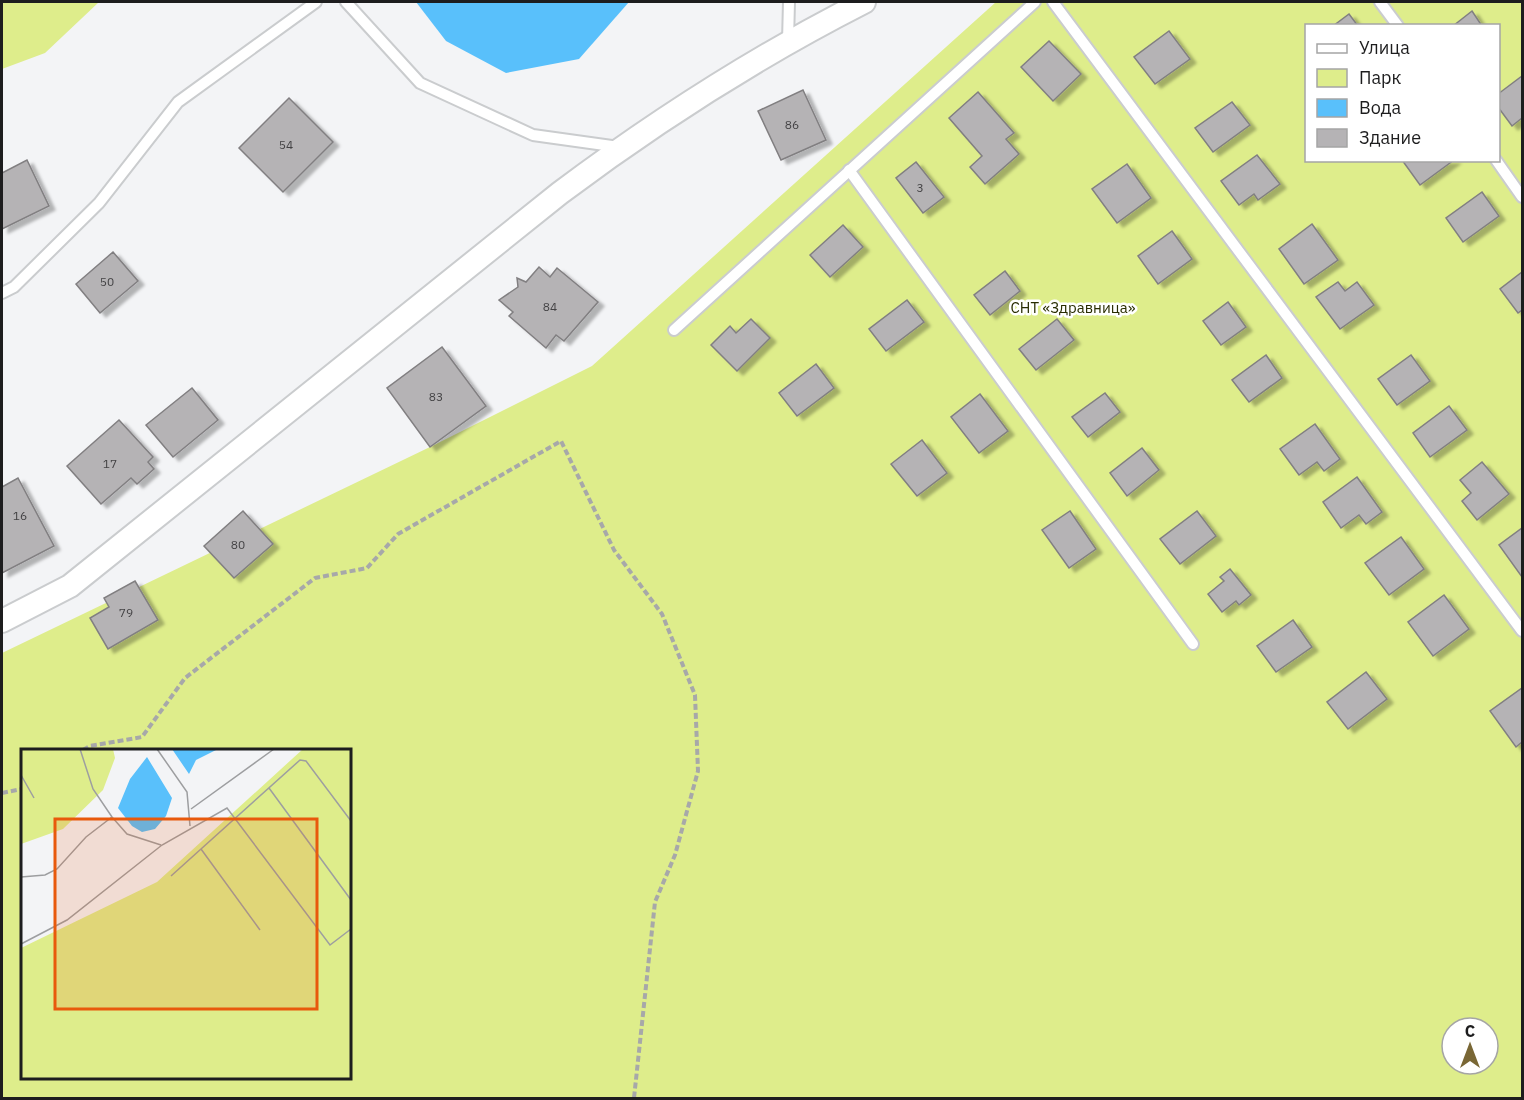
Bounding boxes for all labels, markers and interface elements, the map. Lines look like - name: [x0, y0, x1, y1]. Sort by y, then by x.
- legend: [1305, 24, 1500, 162]
- text: Улица: [1359, 36, 1410, 59]
- text: Парк: [1359, 66, 1402, 89]
- text: Вода: [1359, 96, 1402, 119]
- house number: 86: [785, 117, 799, 132]
- text: Здание: [1359, 126, 1421, 149]
- house number: 54: [279, 137, 293, 152]
- house number: 3: [916, 180, 924, 195]
- house number: 50: [100, 274, 114, 289]
- park label: СНТ «Здравница»: [1011, 298, 1136, 317]
- house number: 84: [543, 299, 557, 314]
- house number: 83: [429, 389, 443, 404]
- house number: 17: [103, 456, 117, 471]
- house number: 16: [13, 508, 27, 523]
- house number: 80: [231, 537, 245, 552]
- house number: 79: [119, 605, 133, 620]
- inset map: [21, 749, 351, 1079]
- north arrow: [1440, 1016, 1500, 1076]
- text: С: [1465, 1021, 1475, 1041]

